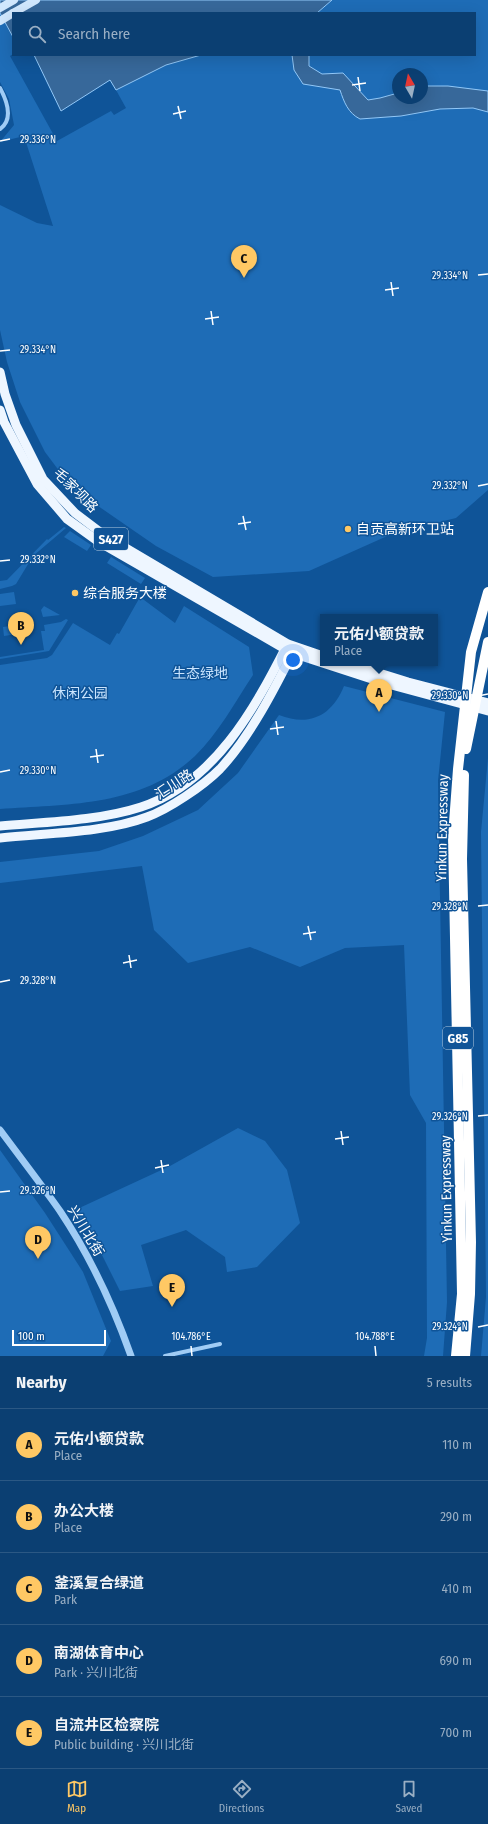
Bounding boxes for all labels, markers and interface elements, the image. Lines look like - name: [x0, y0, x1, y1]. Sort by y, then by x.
- search box: [12, 12, 476, 56]
- icon: search: [26, 23, 48, 45]
- text: Search here: [58, 25, 130, 43]
- north arrow: [392, 68, 428, 104]
- text: 29.336°N: [20, 134, 56, 146]
- pin: C: [231, 245, 257, 278]
- text: 29.334°N: [432, 270, 468, 282]
- text: 29.334°N: [20, 344, 56, 356]
- street label: 毛家坝路: [50, 465, 101, 516]
- text: 29.332°N: [432, 480, 468, 492]
- place label: 自贡高新环卫站: [356, 521, 454, 538]
- marker: 自贡高新环卫站: [343, 524, 353, 534]
- road number: S427: [94, 528, 128, 550]
- text: 29.332°N: [20, 554, 56, 566]
- place label: 综合服务大楼: [83, 585, 167, 602]
- marker: 综合服务大楼: [70, 588, 80, 598]
- pin: B: [8, 612, 34, 645]
- popup: [320, 614, 438, 666]
- text: 元佑小额贷款: [334, 625, 424, 643]
- text: Place: [334, 643, 362, 658]
- your location: [283, 650, 303, 670]
- park label: 生态绿地: [172, 665, 228, 682]
- pin: A: [366, 679, 392, 712]
- park label: 休闲公园: [52, 685, 108, 702]
- text: 29.330°N: [432, 690, 468, 702]
- text: 29.330°N: [20, 765, 56, 777]
- street label: 汇川路: [152, 766, 197, 803]
- street label: Yinkun Expressway: [433, 773, 452, 882]
- text: 29.328°N: [432, 901, 468, 913]
- text: 29.328°N: [20, 975, 56, 987]
- road number: G85: [443, 1027, 473, 1049]
- text: 29.326°N: [432, 1111, 468, 1123]
- street label: Yinkun Expressway: [437, 1134, 456, 1243]
- text: 29.326°N: [20, 1185, 56, 1197]
- street label: 兴川北街: [64, 1203, 107, 1260]
- pin: D: [25, 1226, 51, 1259]
- pin: E: [159, 1274, 185, 1307]
- text: 29.324°N: [432, 1321, 468, 1333]
- scale bar: [12, 1328, 106, 1347]
- text: 100 m: [18, 1330, 45, 1343]
- text: 104.786°E: [171, 1331, 211, 1343]
- text: 104.788°E: [355, 1331, 395, 1343]
- text: Nearby: [16, 1372, 67, 1393]
- text: 5 results: [427, 1375, 472, 1390]
- text: 元佑小额贷款: [54, 1430, 144, 1448]
- text: A: [25, 1437, 33, 1452]
- text: 110 m: [442, 1437, 472, 1452]
- text: Place: [54, 1448, 82, 1463]
- text: 办公大楼: [54, 1502, 114, 1520]
- text: B: [25, 1509, 33, 1524]
- text: 290 m: [440, 1509, 472, 1524]
- text: Place: [54, 1520, 82, 1535]
- text: 釜溪复合绿道: [54, 1574, 144, 1592]
- text: C: [26, 1581, 32, 1596]
- text: 410 m: [442, 1581, 472, 1596]
- text: Park: [54, 1592, 77, 1607]
- text: 南湖体育中心: [54, 1644, 144, 1662]
- text: D: [25, 1653, 33, 1668]
- text: 690 m: [440, 1653, 472, 1668]
- text: Park · 兴川北街: [54, 1665, 138, 1680]
- text: 自流井区检察院: [54, 1716, 159, 1734]
- text: E: [26, 1725, 32, 1740]
- text: 700 m: [440, 1725, 472, 1740]
- text: Public building · 兴川北街: [54, 1737, 194, 1752]
- tab: Map: [66, 1778, 88, 1815]
- tab: Directions: [219, 1778, 264, 1815]
- tab: Saved: [396, 1778, 422, 1815]

